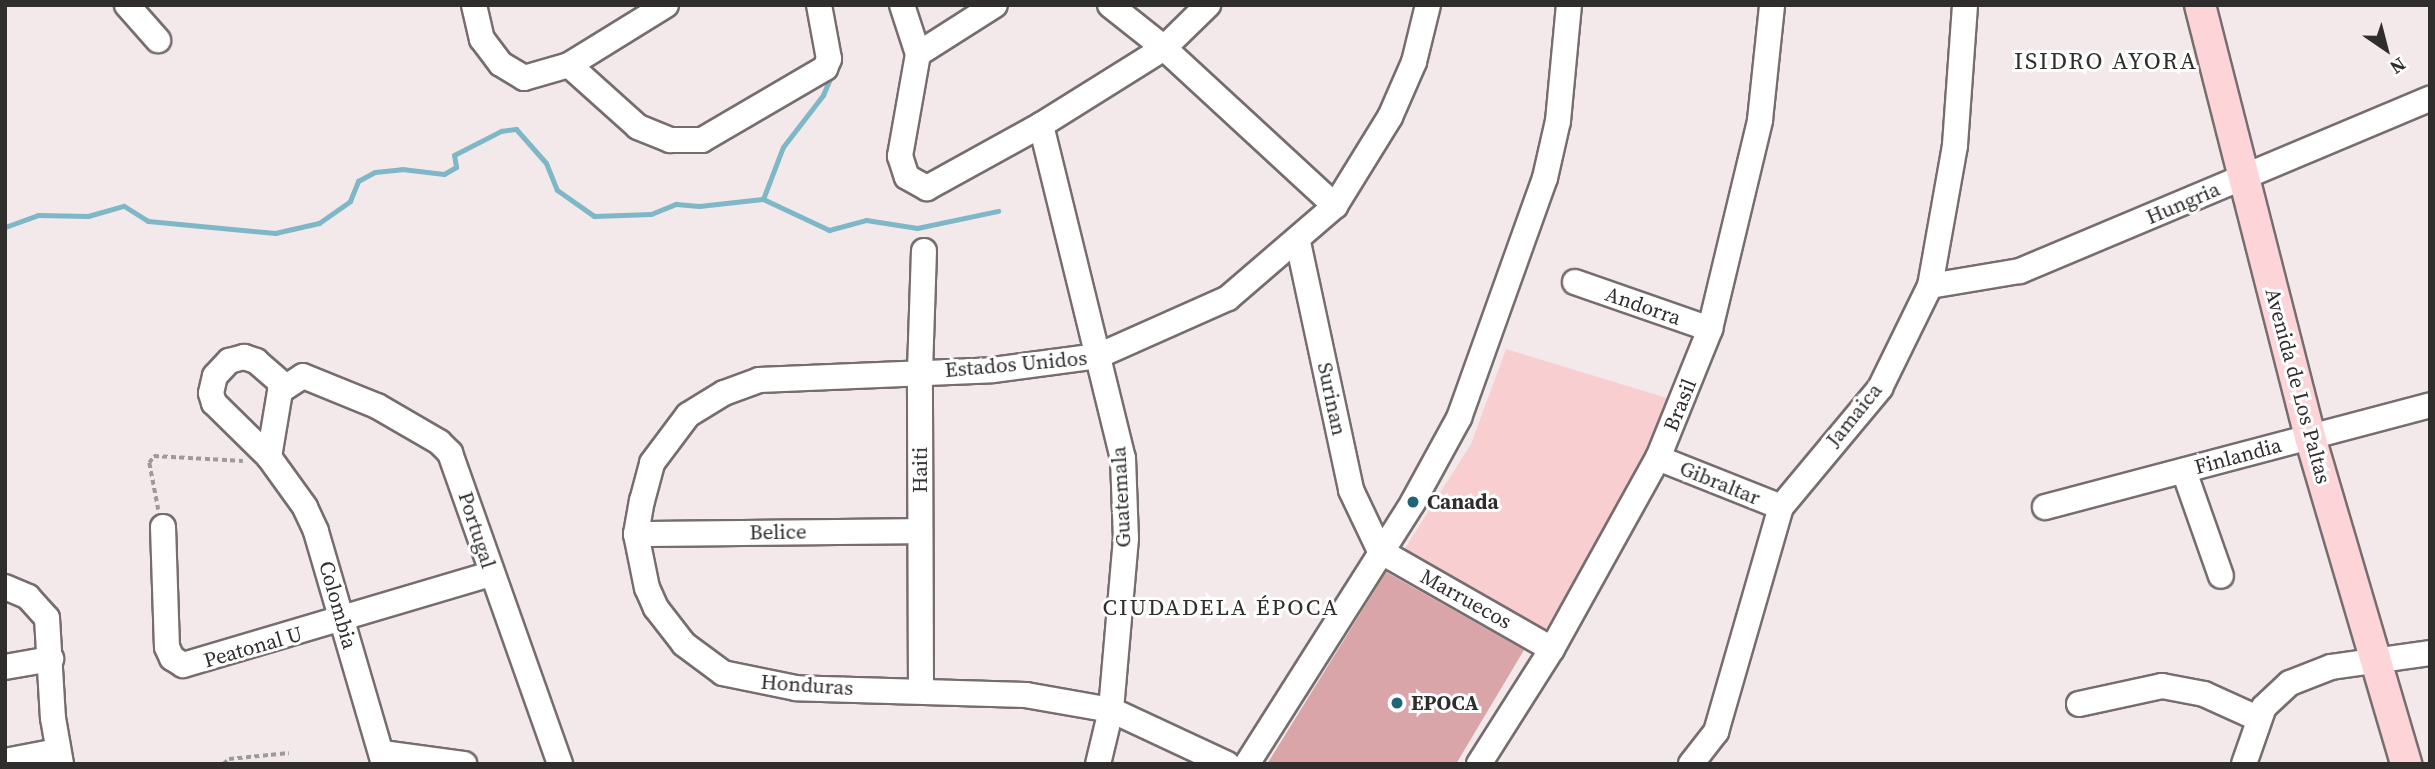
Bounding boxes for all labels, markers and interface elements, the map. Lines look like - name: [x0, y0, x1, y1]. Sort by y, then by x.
- north arrow: [2351, 14, 2421, 84]
- district label: ISIDRO AYORA: [2016, 47, 2196, 75]
- text: N: [2385, 52, 2411, 81]
- street label: Hungria: [2142, 176, 2224, 230]
- street label: Andorra: [1602, 281, 1684, 331]
- street label: Avenida de Los Paltas: [2260, 285, 2336, 487]
- street label: Estados Unidos: [944, 345, 1088, 383]
- street label: Surinan: [1312, 360, 1352, 438]
- street label: Brasil: [1658, 375, 1702, 435]
- street label: Jamaica: [1821, 378, 1887, 452]
- street label: Finlandia: [2192, 432, 2284, 480]
- street label: Guatemala: [1106, 446, 1136, 548]
- street label: Haiti: [907, 447, 933, 493]
- street label: Gibraltar: [1676, 455, 1764, 511]
- street label: Portugal: [453, 489, 501, 571]
- place label: Canada: [1427, 489, 1499, 515]
- marker: Canada: [1405, 494, 1421, 510]
- street label: Belice: [749, 519, 807, 545]
- street label: Colombia: [313, 558, 363, 652]
- street label: Marruecos: [1416, 564, 1516, 634]
- district label: CIUDADELA ÉPOCA: [1104, 593, 1338, 621]
- street label: Peatonal U: [201, 621, 305, 673]
- street label: Honduras: [760, 669, 854, 701]
- place label: EPOCA: [1411, 690, 1479, 716]
- marker: EPOCA: [1389, 695, 1405, 711]

